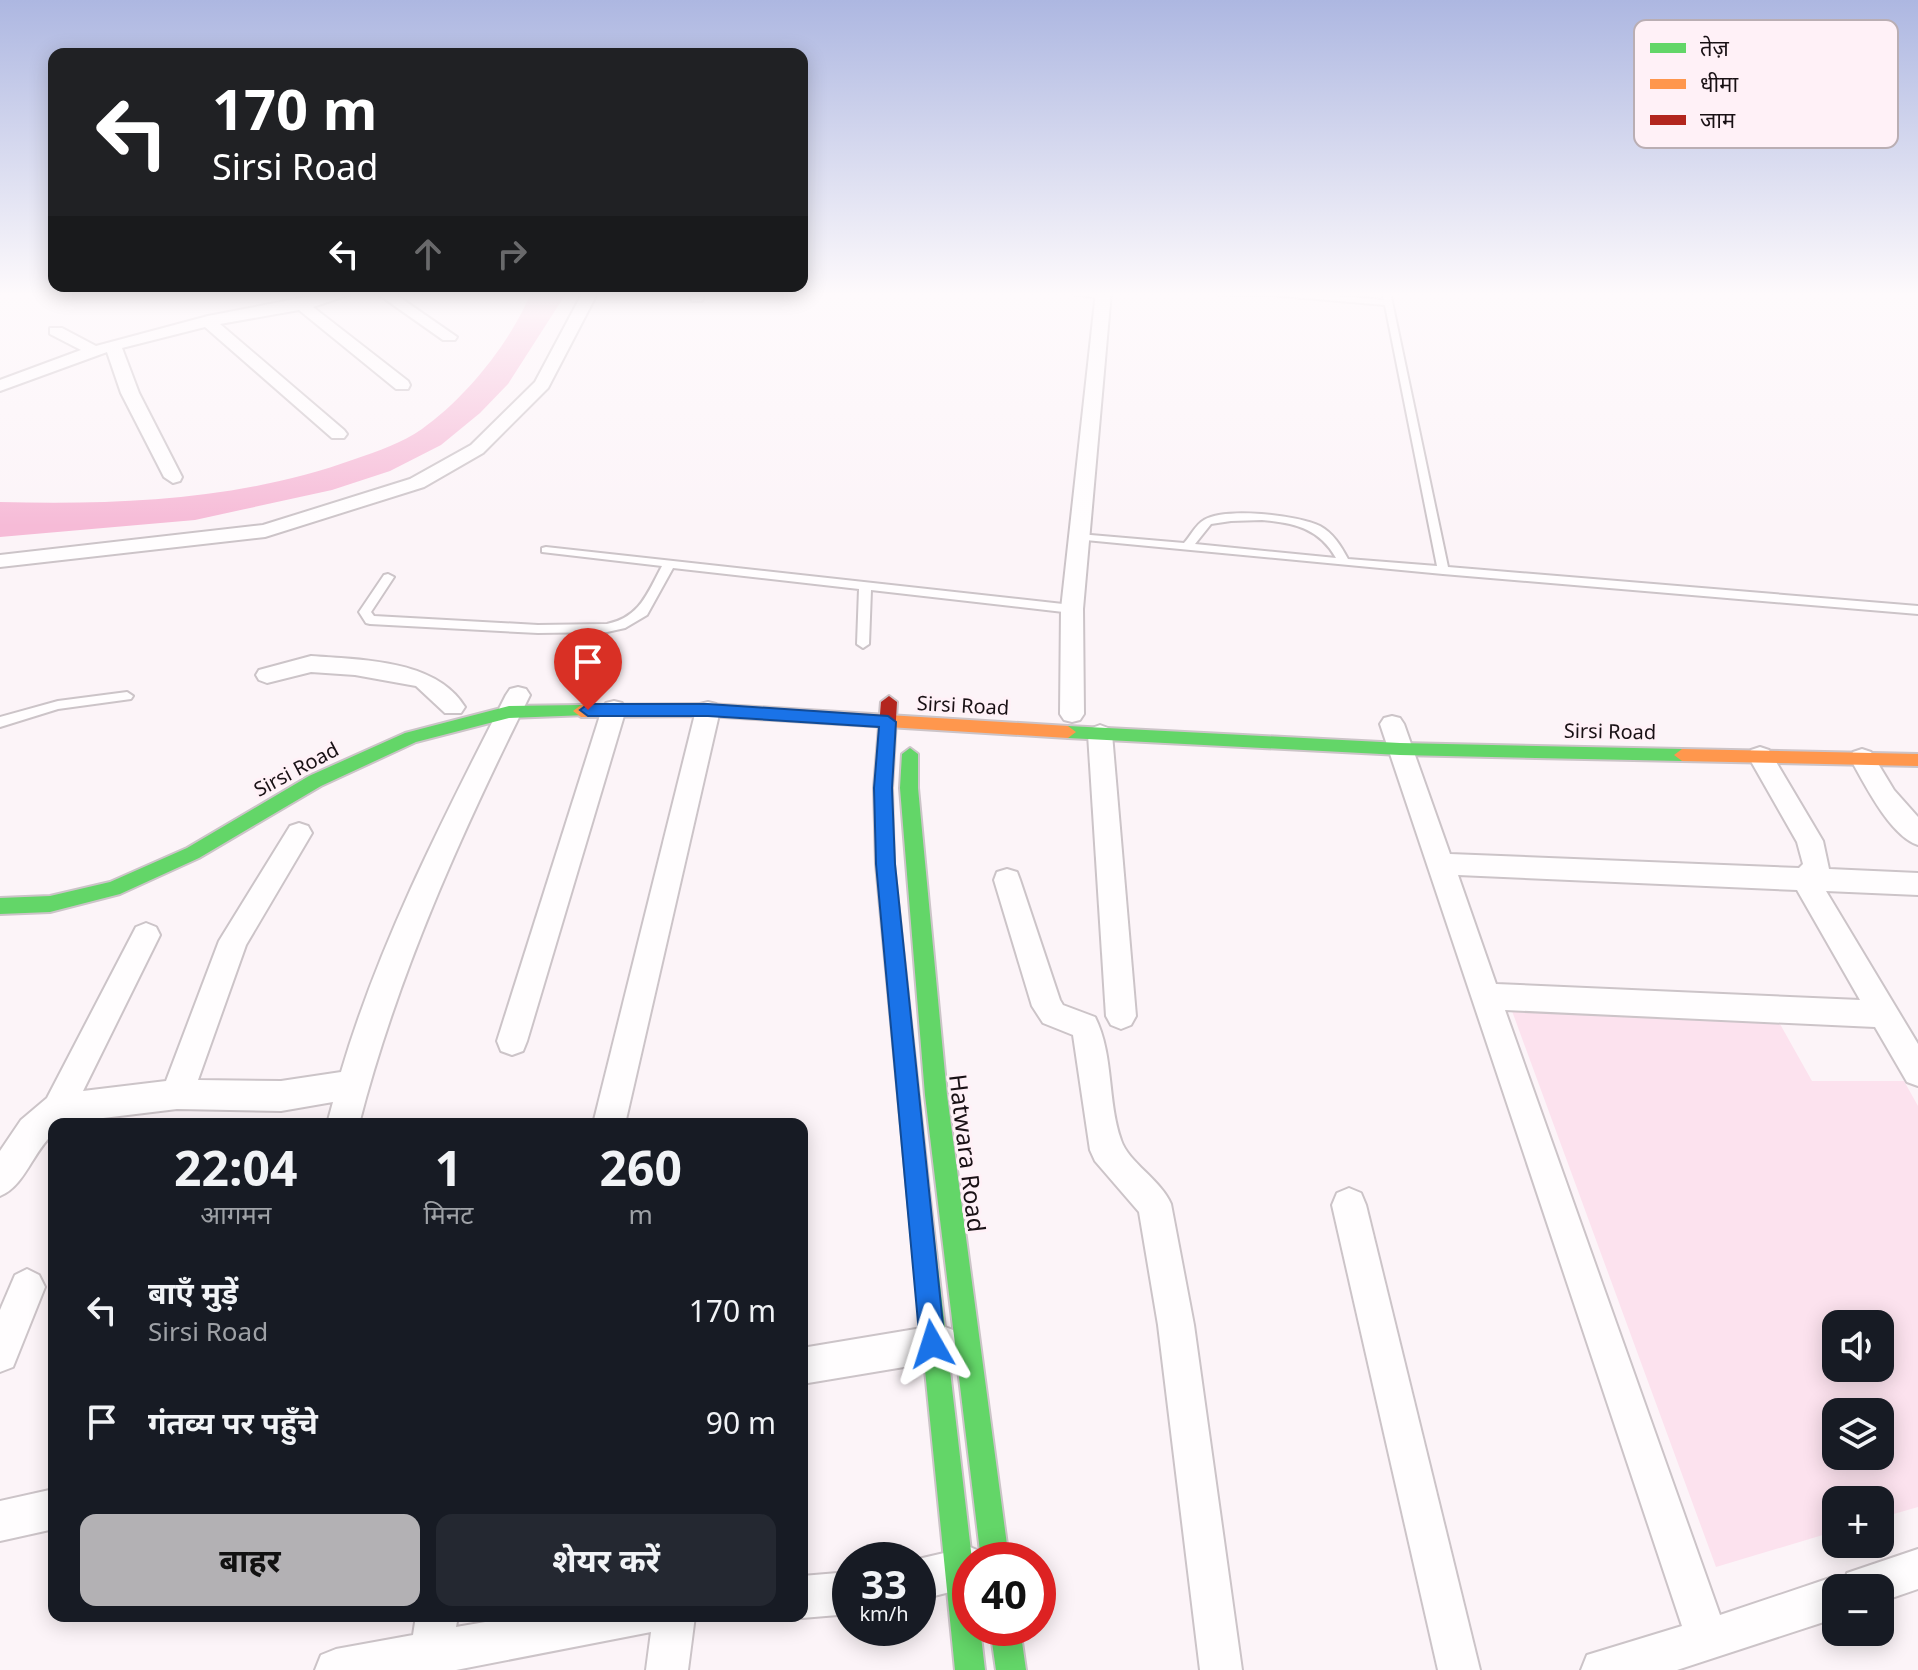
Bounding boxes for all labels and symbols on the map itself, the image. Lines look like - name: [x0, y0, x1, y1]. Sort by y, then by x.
- legend: [1634, 20, 1898, 148]
- text: तेज़: [1700, 32, 1730, 62]
- text: धीमा: [1700, 68, 1738, 98]
- text: जाम: [1700, 104, 1736, 134]
- pin: [554, 628, 622, 710]
- street label: Sirsi Road: [916, 689, 1010, 721]
- street label: Sirsi Road: [1564, 717, 1656, 745]
- street label: Sirsi Road: [249, 735, 343, 803]
- street label: Hatwara Road: [942, 1072, 994, 1234]
- position arrow: [890, 1302, 974, 1386]
- speed limit sign: 40: [952, 1542, 1056, 1646]

